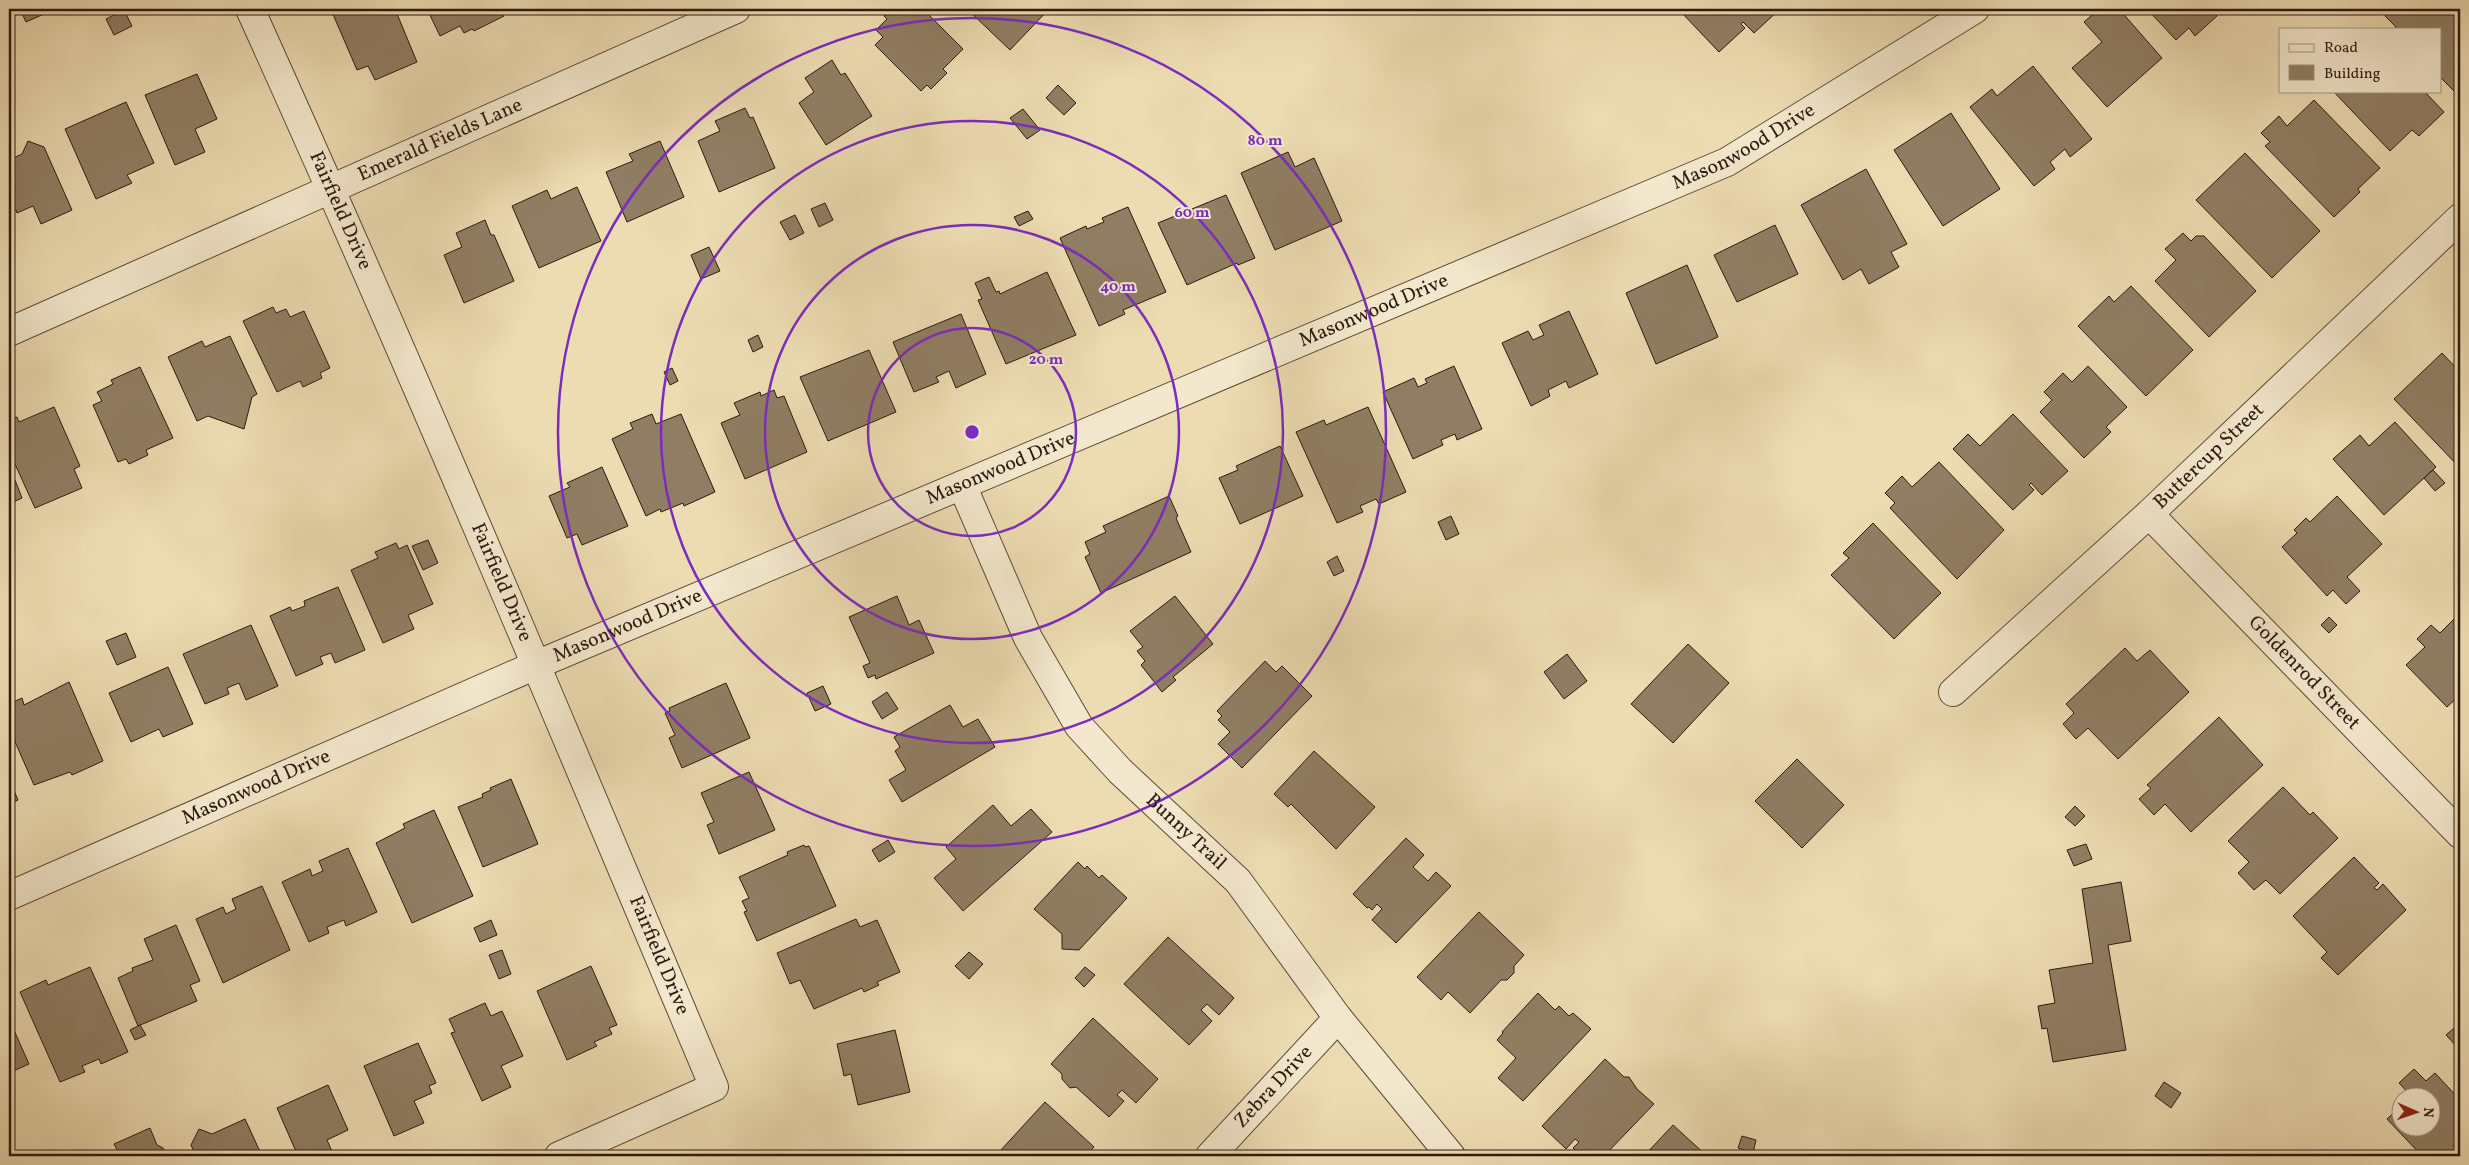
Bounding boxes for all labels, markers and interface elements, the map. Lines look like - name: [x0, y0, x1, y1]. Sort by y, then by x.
- legend: [2279, 28, 2442, 92]
- text: Road: [2324, 38, 2358, 59]
- text: Building: [2324, 64, 2381, 85]
- street label: Emerald Fields Lane: [354, 92, 527, 189]
- street label: Masonwood Drive: [1668, 97, 1821, 198]
- text: 80 m: [1248, 131, 1283, 152]
- street label: Fairfield Drive: [302, 147, 378, 274]
- text: 60 m: [1175, 203, 1210, 224]
- street label: Masonwood Drive: [1295, 267, 1453, 355]
- text: 40 m: [1100, 277, 1136, 298]
- text: 20 m: [1029, 350, 1064, 371]
- street label: Buttercup Street: [2148, 397, 2271, 516]
- centre of rings: [963, 423, 981, 441]
- street label: Masonwood Drive: [922, 425, 1080, 513]
- street label: Fairfield Drive: [463, 519, 539, 646]
- street label: Masonwood Drive: [549, 582, 707, 670]
- street label: Goldenrod Street: [2241, 609, 2366, 737]
- street label: Masonwood Drive: [178, 743, 335, 832]
- street label: Bunny Trail: [1139, 787, 1232, 877]
- street label: Fairfield Drive: [621, 892, 696, 1019]
- street label: Zebra Drive: [1228, 1039, 1320, 1135]
- north arrow: [2392, 1088, 2442, 1138]
- text: N: [2418, 1107, 2437, 1118]

